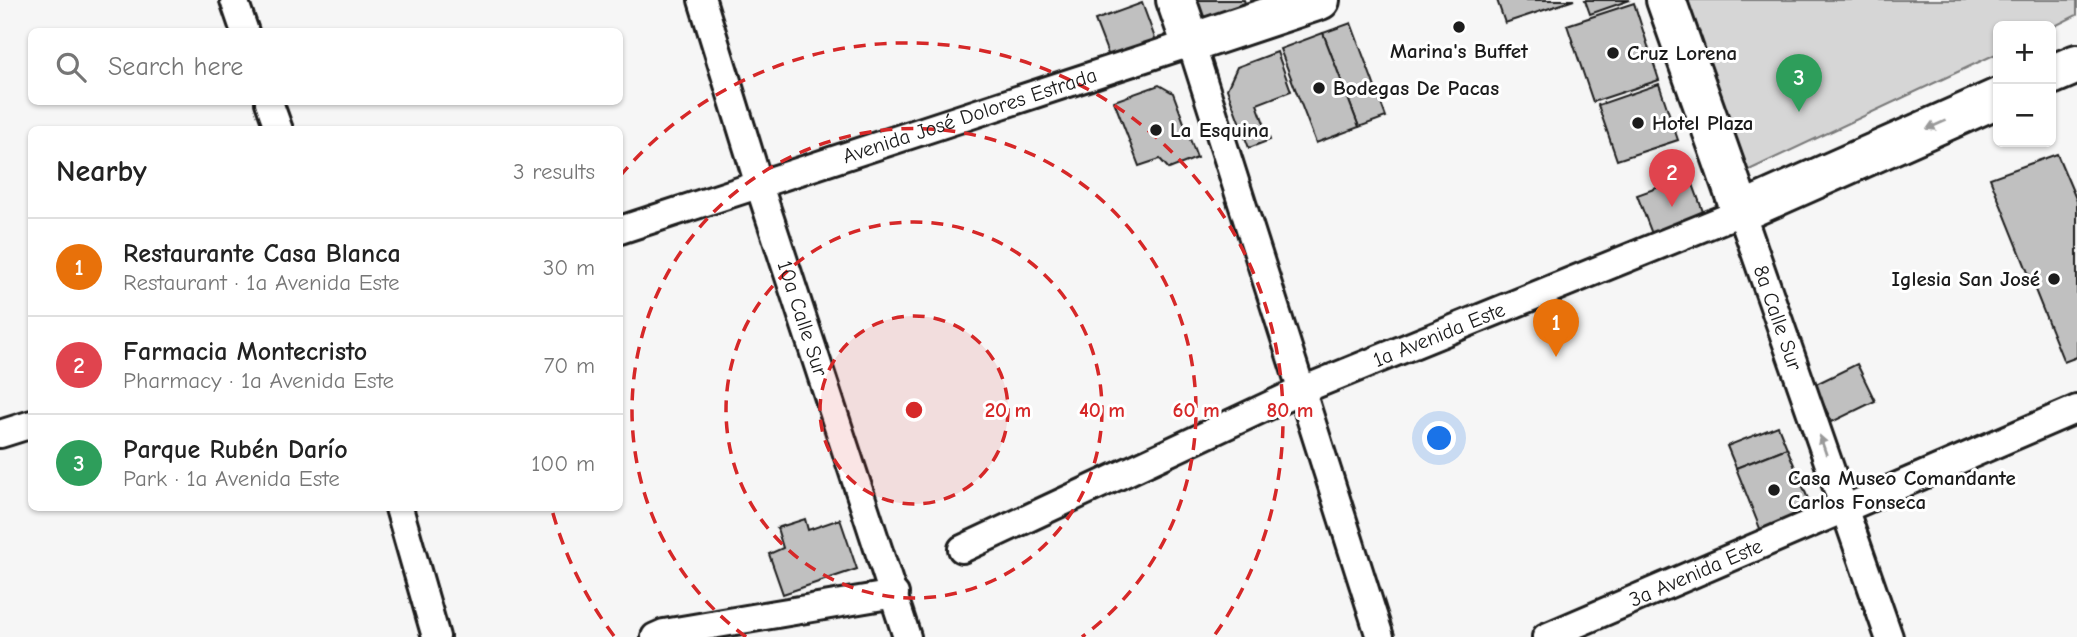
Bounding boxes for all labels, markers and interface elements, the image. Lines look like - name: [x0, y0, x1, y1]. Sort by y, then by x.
- marker: Marina's Buffet: [1451, 19, 1467, 35]
- map controls: [1993, 21, 2056, 147]
- button: +: [1993, 21, 2056, 84]
- search box: [28, 28, 623, 105]
- place label: Marina's Buffet: [1390, 39, 1529, 63]
- place label: Cruz Lorena: [1627, 41, 1737, 65]
- marker: Cruz Lorena: [1605, 45, 1621, 61]
- icon: search: [52, 48, 90, 86]
- text: Search here: [108, 52, 243, 82]
- pin: 3: [1776, 54, 1822, 112]
- street label: Avenida José Dolores Estrada: [840, 63, 1100, 168]
- place label: Bodegas De Pacas: [1333, 76, 1499, 100]
- marker: Bodegas De Pacas: [1311, 80, 1327, 96]
- button: −: [1993, 84, 2056, 147]
- place label: Hotel Plaza: [1652, 111, 1753, 135]
- marker: Hotel Plaza: [1630, 115, 1646, 131]
- place label: La Esquina: [1170, 118, 1269, 142]
- one-way arrow: [1926, 119, 1946, 131]
- marker: La Esquina: [1148, 122, 1164, 138]
- pin: 2: [1649, 149, 1695, 207]
- text: Nearby: [56, 154, 147, 189]
- text: 3 results: [513, 158, 595, 185]
- text: Restaurante Casa Blanca: [123, 239, 401, 269]
- text: 1: [74, 254, 84, 281]
- text: 30 m: [543, 254, 595, 281]
- street label: 10a Calle Sur: [773, 258, 833, 380]
- street label: 8a Calle Sur: [1748, 262, 1807, 374]
- place label: Iglesia San José: [1892, 267, 2040, 291]
- text: Restaurant · 1a Avenida Este: [123, 269, 400, 296]
- marker: Iglesia San José: [2046, 271, 2062, 287]
- street label: 1a Avenida Este: [1369, 297, 1508, 372]
- pin: 1: [1533, 299, 1579, 357]
- text: Farmacia Montecristo: [123, 337, 367, 367]
- text: 2: [73, 352, 85, 379]
- text: 70 m: [543, 352, 595, 379]
- text: Pharmacy · 1a Avenida Este: [123, 367, 394, 394]
- centre of rings: [902, 398, 926, 422]
- text: 20 m: [985, 398, 1031, 422]
- text: 40 m: [1079, 398, 1125, 422]
- text: 60 m: [1172, 398, 1220, 422]
- text: 80 m: [1267, 398, 1313, 422]
- your location: [1422, 421, 1456, 455]
- text: Parque Rubén Darío: [123, 435, 348, 465]
- one-way arrow: [1817, 435, 1828, 456]
- text: 3: [73, 450, 85, 477]
- text: 100 m: [531, 450, 595, 477]
- text: Park · 1a Avenida Este: [123, 465, 340, 492]
- place label: Casa Museo Comandante Carlos Fonseca: [1788, 466, 2016, 514]
- marker: Casa Museo Comandante Carlos Fonseca: [1766, 482, 1782, 498]
- street label: 3a Avenida Este: [1626, 534, 1766, 612]

